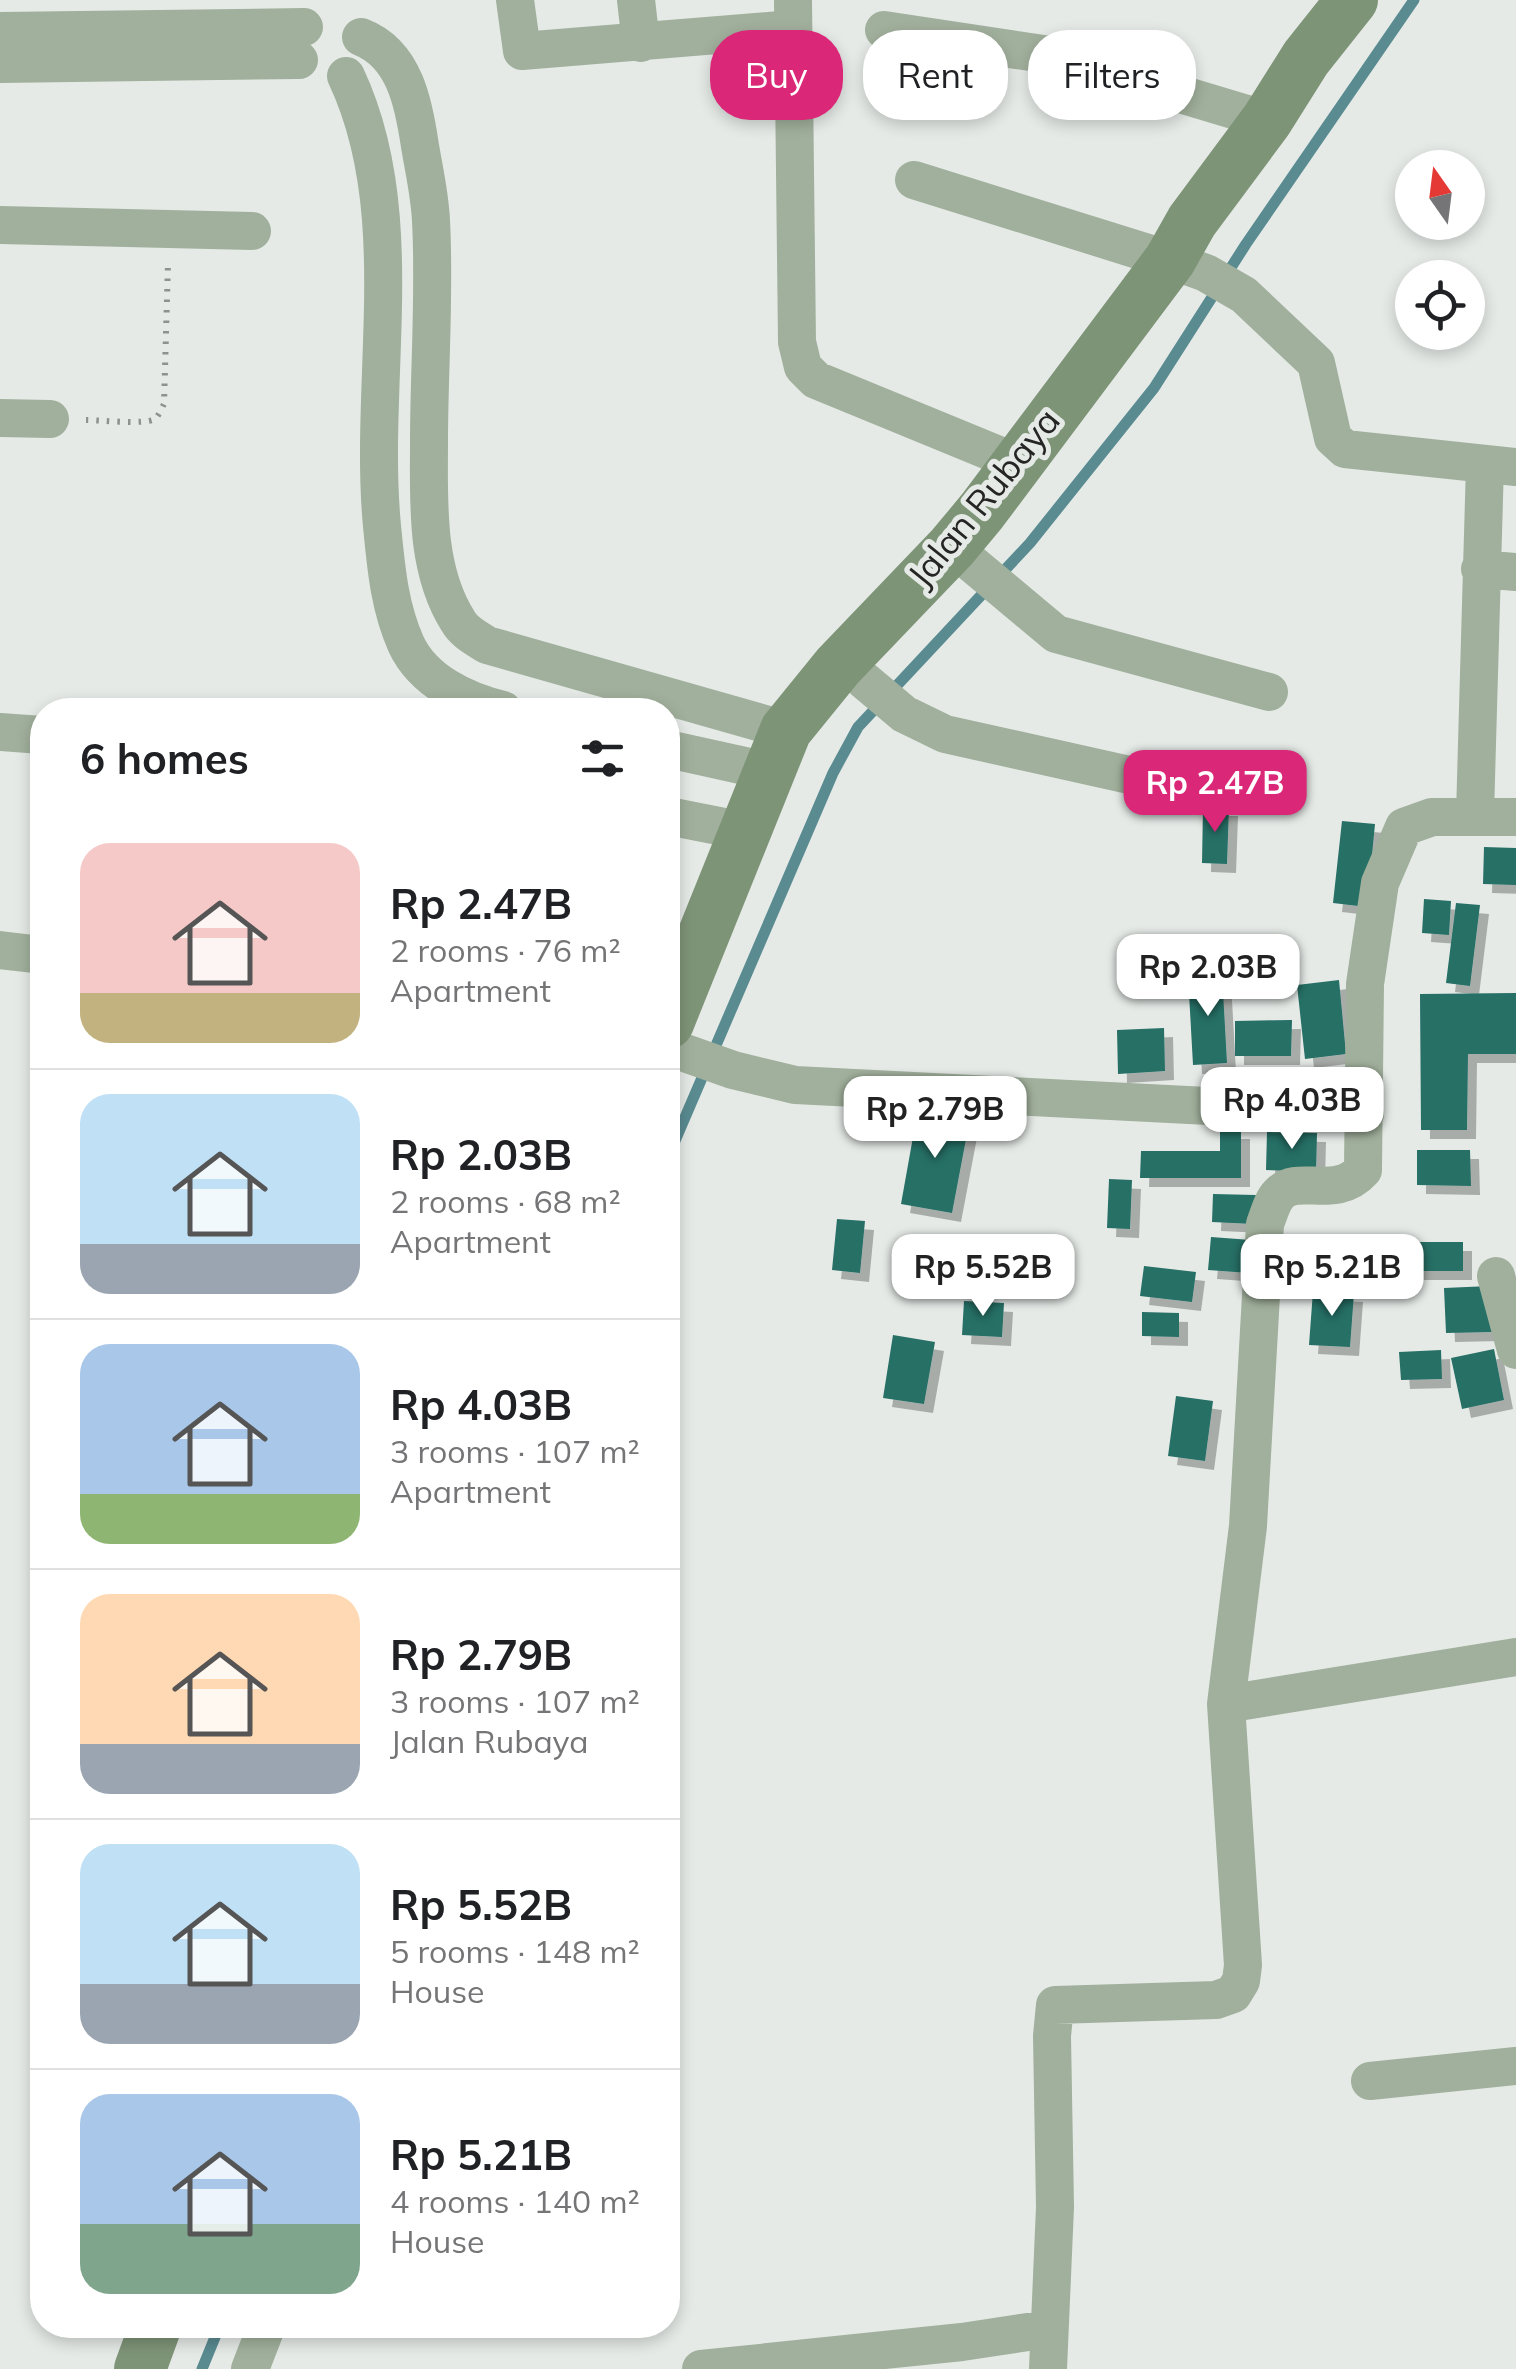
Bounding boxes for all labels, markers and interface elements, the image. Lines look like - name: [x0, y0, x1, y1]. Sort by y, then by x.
- chip: Buy: [710, 30, 843, 120]
- chip: Rent: [863, 30, 1008, 120]
- chip: Filters: [1028, 30, 1196, 120]
- north arrow: [1395, 150, 1485, 240]
- map controls: [1395, 150, 1485, 350]
- button: locate: [1395, 260, 1485, 350]
- street label: Jalan Rubaya: [898, 399, 1069, 596]
- icon: filters: [575, 731, 630, 786]
- text: 6 homes: [80, 732, 249, 785]
- pin: Rp 2.47B: [1112, 750, 1318, 835]
- text: Rp 2.47B: [1146, 762, 1284, 802]
- text: Rp 2.47B: [390, 877, 572, 930]
- icon: home: [160, 883, 280, 1003]
- text: 2 rooms · 76 m²: [390, 930, 621, 970]
- pin: Rp 2.03B: [1105, 934, 1311, 1019]
- text: Rp 2.03B: [1139, 946, 1277, 986]
- text: Apartment: [390, 970, 551, 1010]
- pin: Rp 4.03B: [1189, 1067, 1395, 1152]
- pin: Rp 2.79B: [832, 1076, 1038, 1161]
- text: Rp 4.03B: [1223, 1079, 1361, 1119]
- text: Rp 2.79B: [866, 1088, 1004, 1128]
- text: Rp 2.03B: [390, 1128, 572, 1181]
- icon: home: [160, 1134, 280, 1254]
- text: 2 rooms · 68 m²: [390, 1181, 621, 1221]
- text: Apartment: [390, 1221, 551, 1261]
- pin: Rp 5.52B: [880, 1234, 1086, 1319]
- pin: Rp 5.21B: [1229, 1234, 1435, 1319]
- text: Rp 5.52B: [914, 1246, 1052, 1286]
- text: Rp 5.21B: [1263, 1246, 1401, 1286]
- text: Rp 4.03B: [390, 1378, 572, 1431]
- icon: home: [160, 1384, 280, 1504]
- text: 3 rooms · 107 m²: [390, 1431, 640, 1471]
- text: Apartment: [390, 1471, 551, 1511]
- text: Rp 2.79B: [390, 1628, 572, 1681]
- icon: home: [160, 1634, 280, 1754]
- text: 3 rooms · 107 m²: [390, 1681, 640, 1721]
- text: Jalan Rubaya: [390, 1721, 588, 1761]
- text: Rp 5.52B: [390, 1878, 572, 1931]
- icon: home: [160, 1884, 280, 2004]
- text: 5 rooms · 148 m²: [390, 1931, 640, 1971]
- text: House: [390, 1971, 485, 2011]
- text: Rp 5.21B: [390, 2128, 572, 2181]
- icon: home: [160, 2134, 280, 2254]
- text: 4 rooms · 140 m²: [390, 2181, 640, 2221]
- text: House: [390, 2221, 485, 2261]

